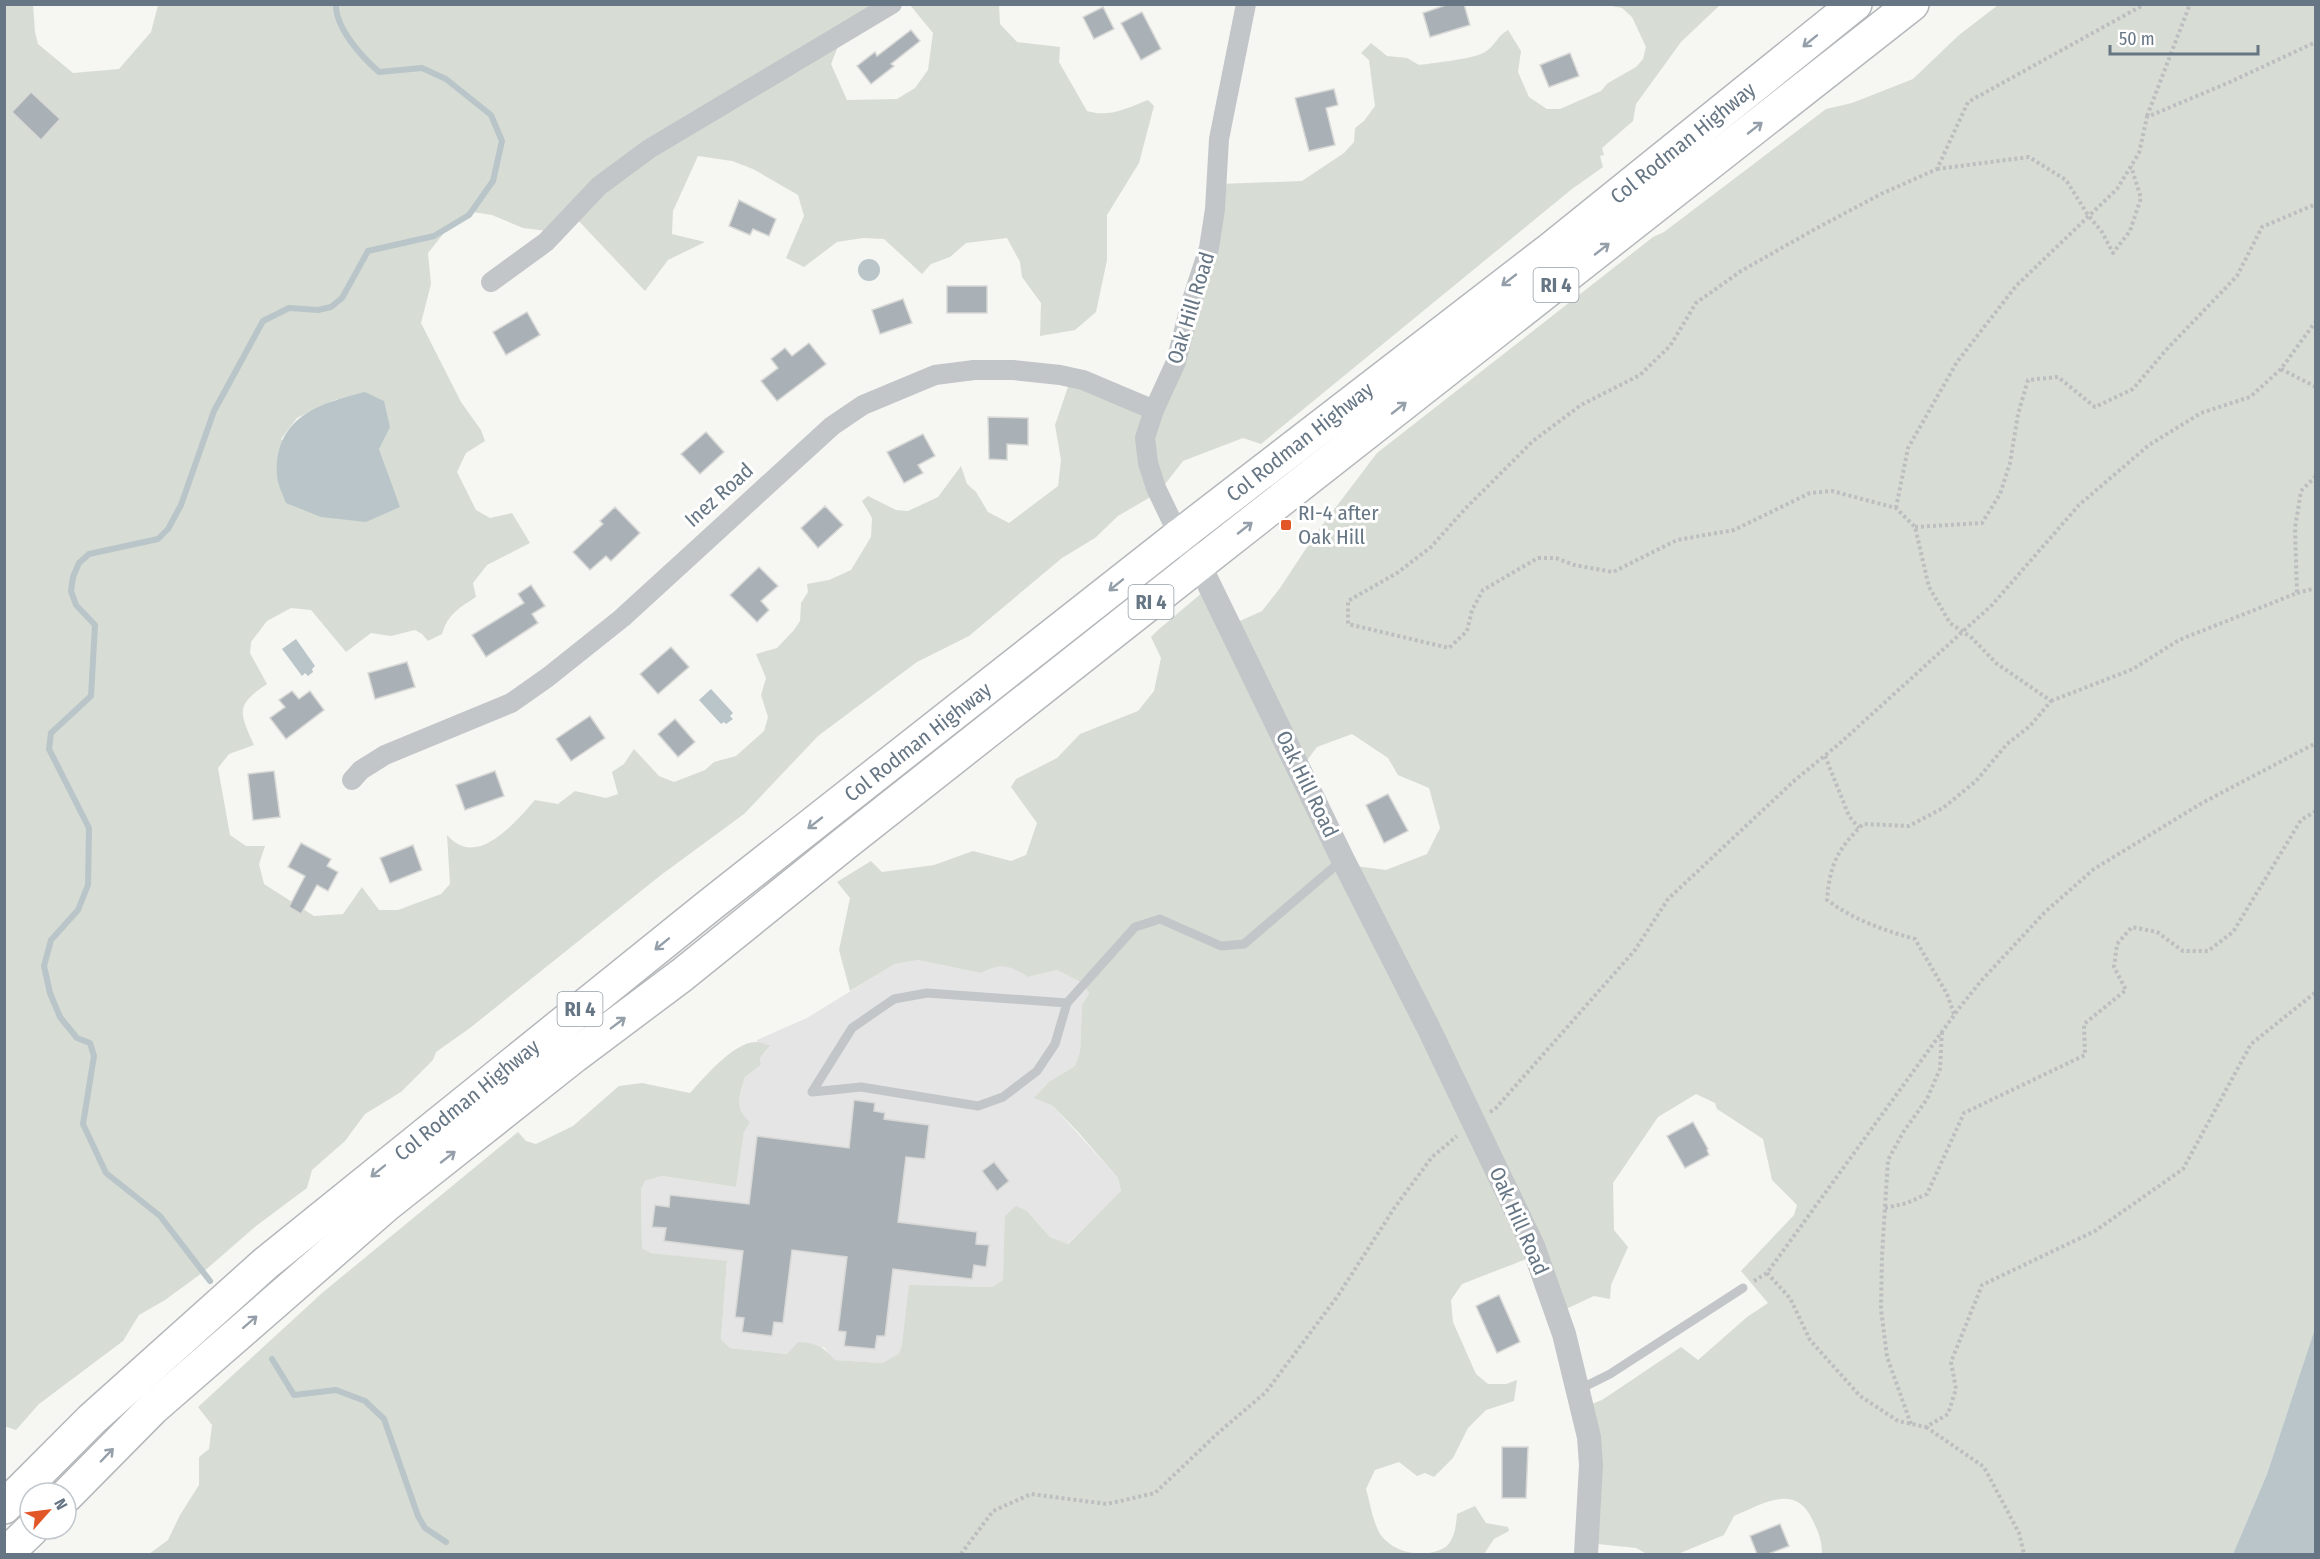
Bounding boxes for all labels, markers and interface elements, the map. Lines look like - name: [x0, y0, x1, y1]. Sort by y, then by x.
- scale bar: [2110, 18, 2258, 56]
- text: 50 m: [2119, 28, 2155, 50]
- one-way arrow: [1802, 35, 1818, 48]
- street label: Col Rodman Highway: [1605, 76, 1761, 210]
- one-way arrow: [1747, 122, 1763, 135]
- one-way arrow: [1594, 242, 1610, 255]
- street label: Oak Hill Road: [1162, 249, 1220, 367]
- road number: RI 4: [1534, 268, 1578, 302]
- one-way arrow: [1502, 274, 1518, 287]
- street label: Col Rodman Highway: [1221, 376, 1379, 507]
- one-way arrow: [1390, 401, 1406, 414]
- street label: Inez Road: [679, 457, 759, 533]
- place label: RI-4 after Oak Hill: [1298, 500, 1379, 550]
- marker: RI-4 after Oak Hill: [1279, 518, 1293, 532]
- one-way arrow: [1237, 521, 1253, 534]
- one-way arrow: [1108, 578, 1124, 591]
- road number: RI 4: [1128, 585, 1174, 619]
- street label: Col Rodman Highway: [839, 676, 997, 807]
- street label: Oak Hill Road: [1270, 726, 1344, 842]
- one-way arrow: [807, 817, 823, 830]
- one-way arrow: [654, 937, 670, 950]
- road number: RI 4: [558, 992, 602, 1026]
- one-way arrow: [609, 1017, 625, 1030]
- street label: Col Rodman Highway: [389, 1033, 545, 1167]
- one-way arrow: [440, 1151, 456, 1164]
- street label: Oak Hill Road: [1484, 1163, 1554, 1279]
- one-way arrow: [370, 1164, 386, 1177]
- one-way arrow: [242, 1316, 258, 1329]
- one-way arrow: [100, 1448, 115, 1463]
- north arrow: [18, 1481, 78, 1541]
- text: N: [50, 1495, 71, 1513]

